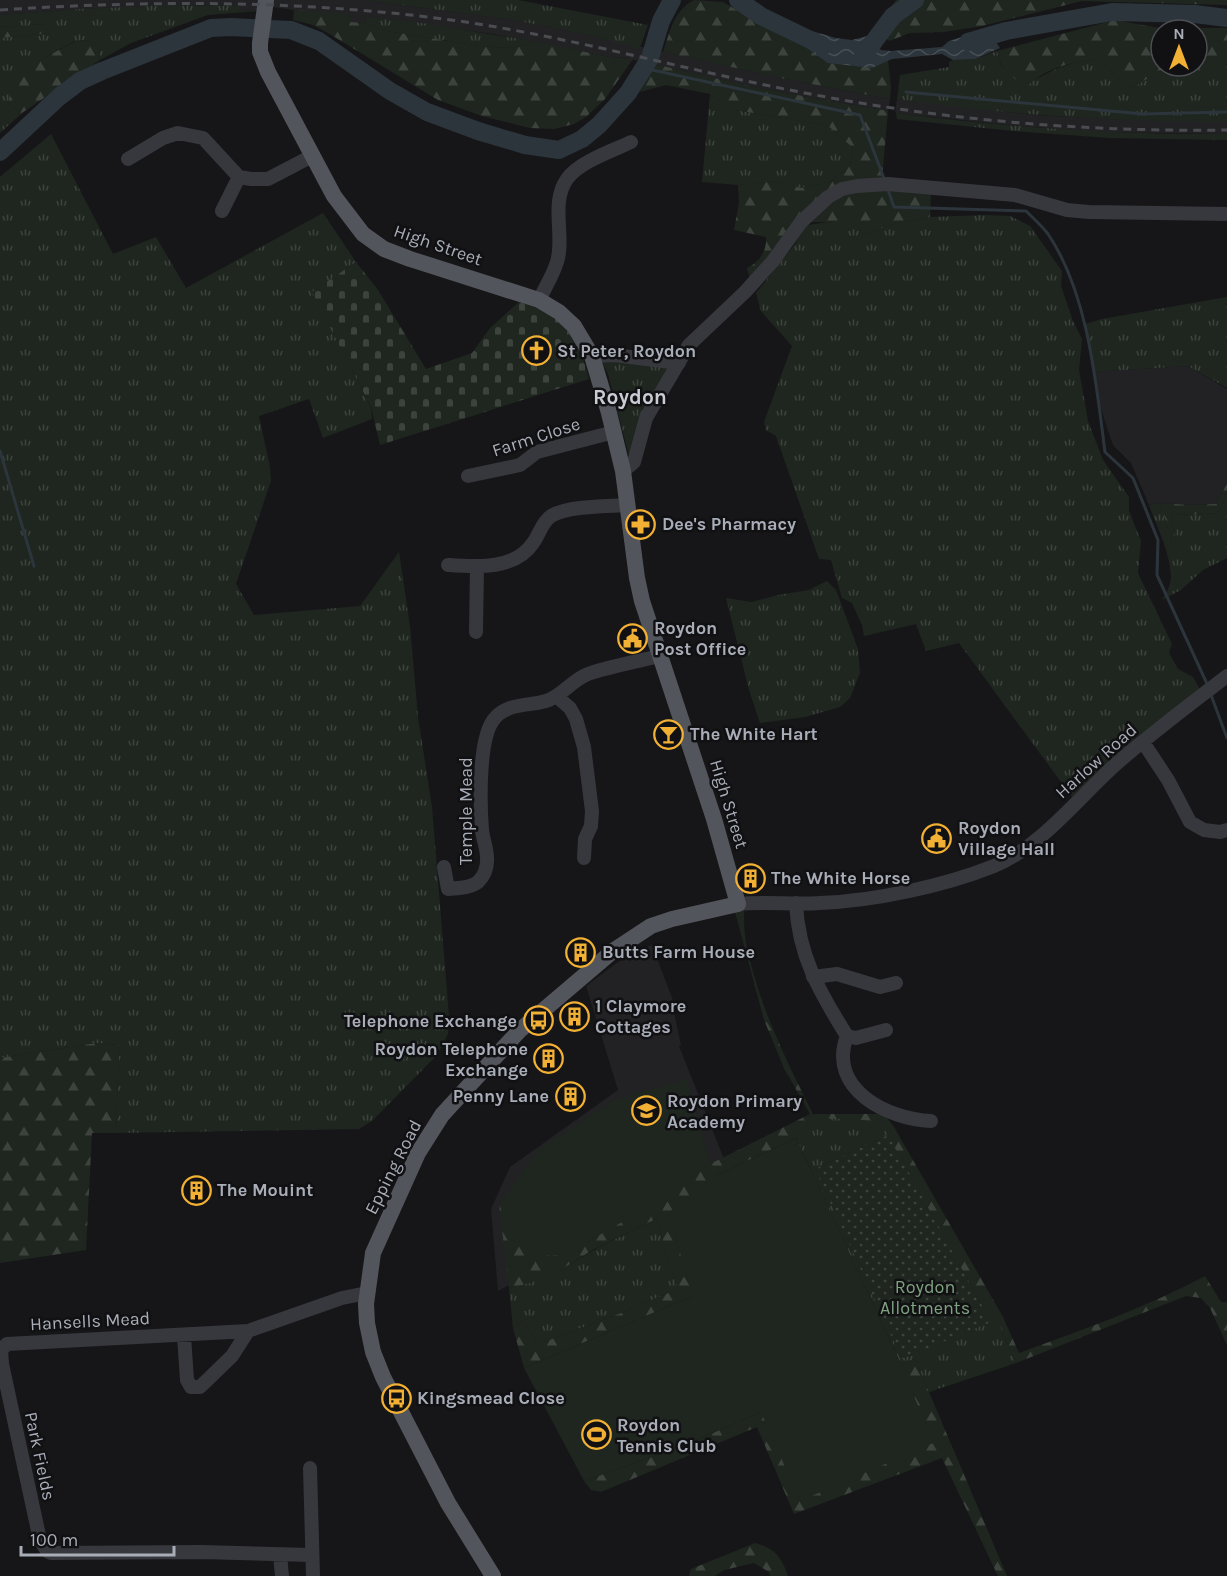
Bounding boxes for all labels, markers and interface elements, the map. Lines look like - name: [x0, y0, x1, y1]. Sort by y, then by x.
- north arrow: [1149, 18, 1209, 78]
- text: N: [1173, 24, 1185, 43]
- street label: High Street: [391, 220, 485, 270]
- church icon: St Peter, Roydon: [520, 335, 552, 367]
- place label: St Peter, Roydon: [557, 340, 696, 362]
- district label: Roydon: [593, 385, 667, 409]
- street label: Farm Close: [489, 412, 583, 462]
- pharmacy icon: Dee's Pharmacy: [625, 508, 657, 540]
- place label: Dee's Pharmacy: [662, 513, 796, 535]
- place label: Roydon Post Office: [654, 617, 746, 660]
- public building icon: Roydon Post Office: [617, 622, 649, 654]
- bar icon: The White Hart: [653, 718, 685, 750]
- street label: Harlow Road: [1051, 719, 1141, 803]
- place label: The White Hart: [690, 723, 818, 745]
- street label: Temple Mead: [455, 757, 477, 865]
- street label: High Street: [705, 757, 753, 851]
- place label: Roydon Village Hall: [958, 817, 1055, 860]
- public building icon: Roydon Village Hall: [921, 822, 953, 854]
- building icon: The White Horse: [734, 862, 766, 894]
- place label: The White Horse: [771, 867, 910, 889]
- building icon: Butts Farm House: [565, 936, 597, 968]
- place label: Butts Farm House: [602, 941, 755, 963]
- place label: 1 Claymore Cottages: [595, 995, 686, 1038]
- building icon: 1 Claymore Cottages: [558, 1000, 590, 1032]
- bus stop icon: Telephone Exchange: [522, 1005, 554, 1037]
- place label: Telephone Exchange: [344, 1010, 517, 1032]
- place label: Roydon Telephone Exchange: [374, 1038, 528, 1081]
- building icon: Roydon Telephone Exchange: [533, 1043, 565, 1075]
- building icon: Penny Lane: [554, 1080, 586, 1112]
- place label: Penny Lane: [453, 1085, 549, 1107]
- place label: Roydon Primary Academy: [667, 1090, 802, 1133]
- school or university icon: Roydon Primary Academy: [630, 1095, 662, 1127]
- street label: Epping Road: [360, 1116, 426, 1218]
- building icon: The Mouint: [180, 1174, 212, 1206]
- place label: The Mouint: [217, 1179, 313, 1201]
- park label: Roydon Allotments: [880, 1276, 970, 1319]
- street label: Hansells Mead: [29, 1307, 151, 1335]
- bus stop icon: Kingsmead Close: [380, 1382, 412, 1414]
- place label: Kingsmead Close: [417, 1387, 565, 1409]
- street label: Park Fields: [20, 1410, 60, 1502]
- place label: Roydon Tennis Club: [617, 1414, 716, 1457]
- sports icon: Roydon Tennis Club: [580, 1419, 612, 1451]
- scale bar: [21, 1519, 174, 1557]
- text: 100 m: [30, 1529, 78, 1551]

